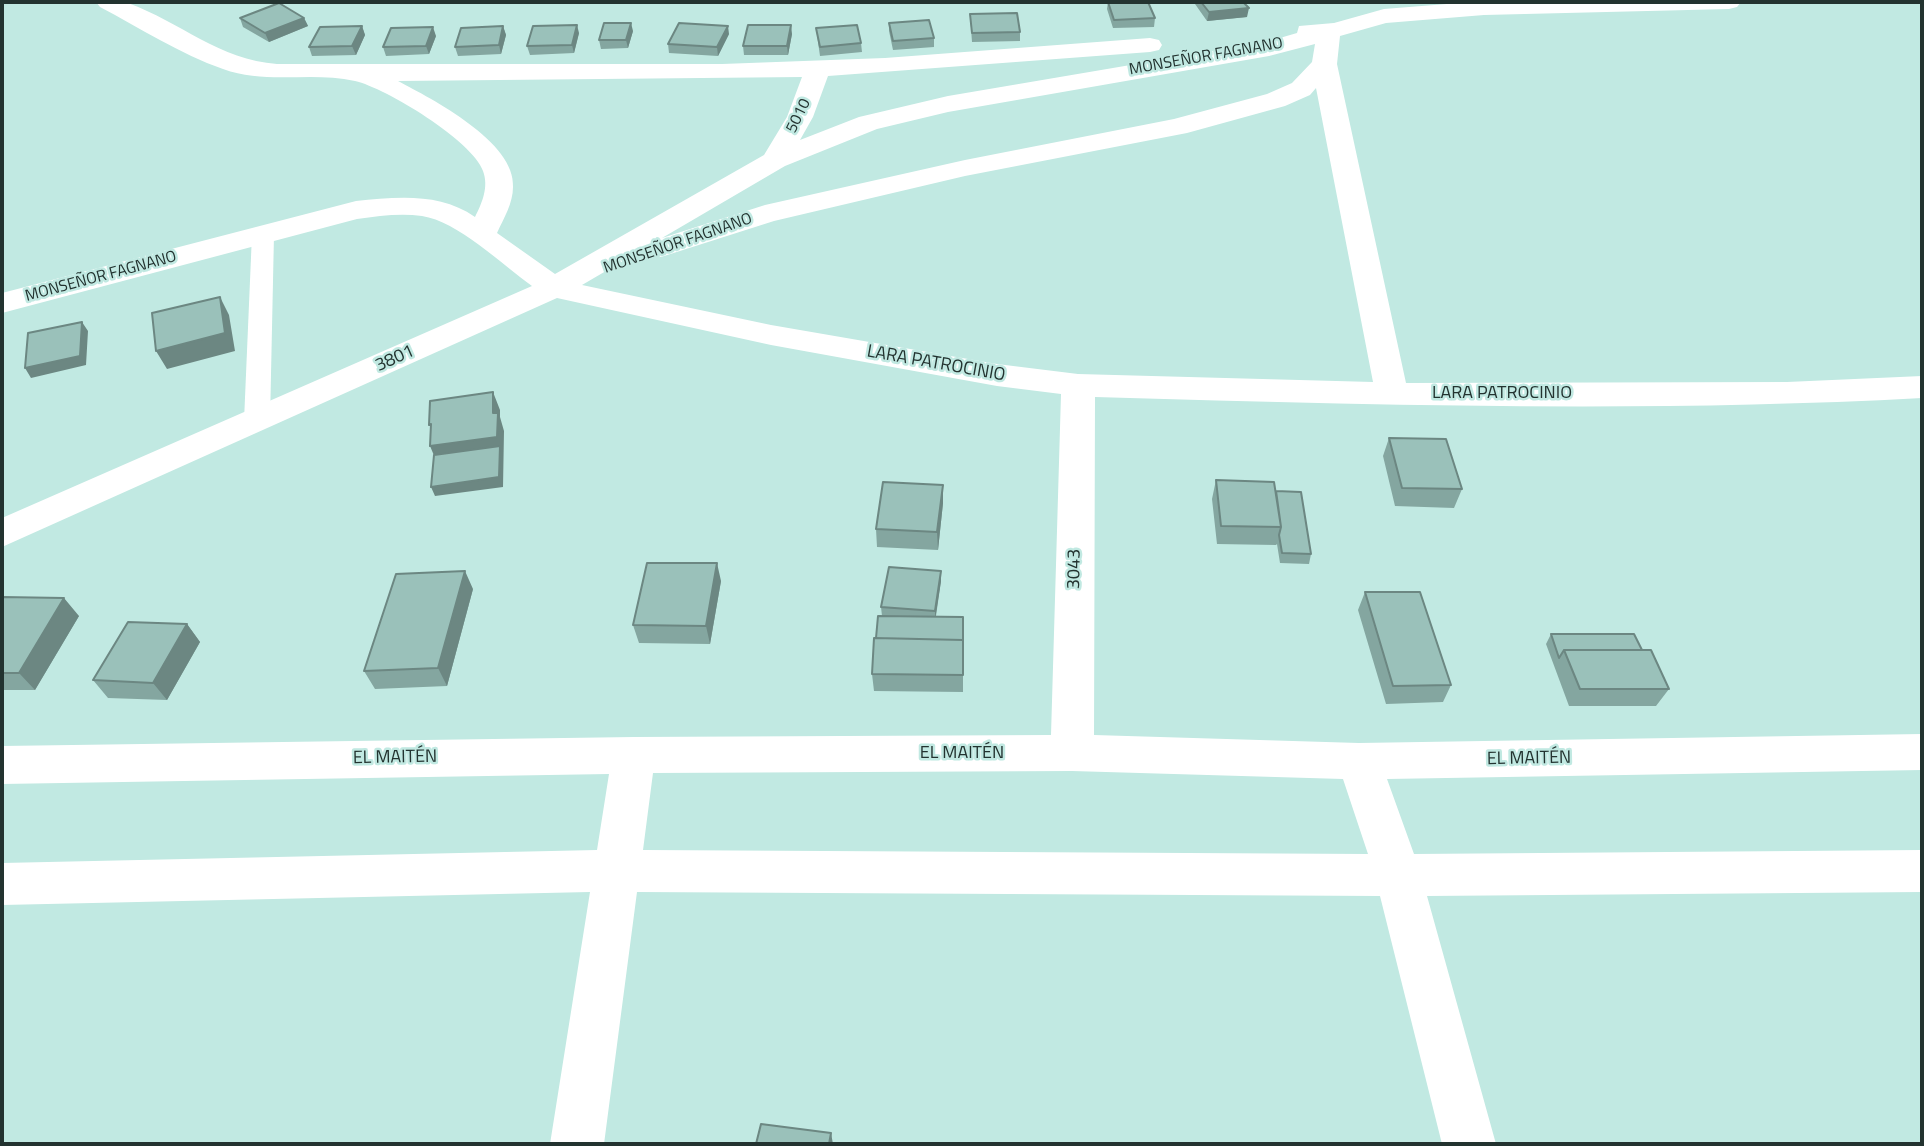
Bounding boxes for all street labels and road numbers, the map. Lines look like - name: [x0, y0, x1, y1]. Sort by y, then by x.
- street label: MONSEÑOR FAGNANO: [1128, 34, 1284, 80]
- street label: 5010: [783, 96, 815, 136]
- street label: MONSEÑOR FAGNANO: [601, 210, 755, 278]
- street label: MONSEÑOR FAGNANO: [23, 248, 179, 306]
- street label: 3801: [372, 341, 418, 377]
- street label: LARA PATROCINIO: [865, 341, 1007, 387]
- street label: LARA PATROCINIO: [1432, 383, 1572, 405]
- street label: 3043: [1064, 549, 1086, 589]
- street label: EL MAITÉN: [920, 743, 1004, 765]
- street label: EL MAITÉN: [353, 746, 437, 770]
- street label: EL MAITÉN: [1487, 747, 1571, 771]

